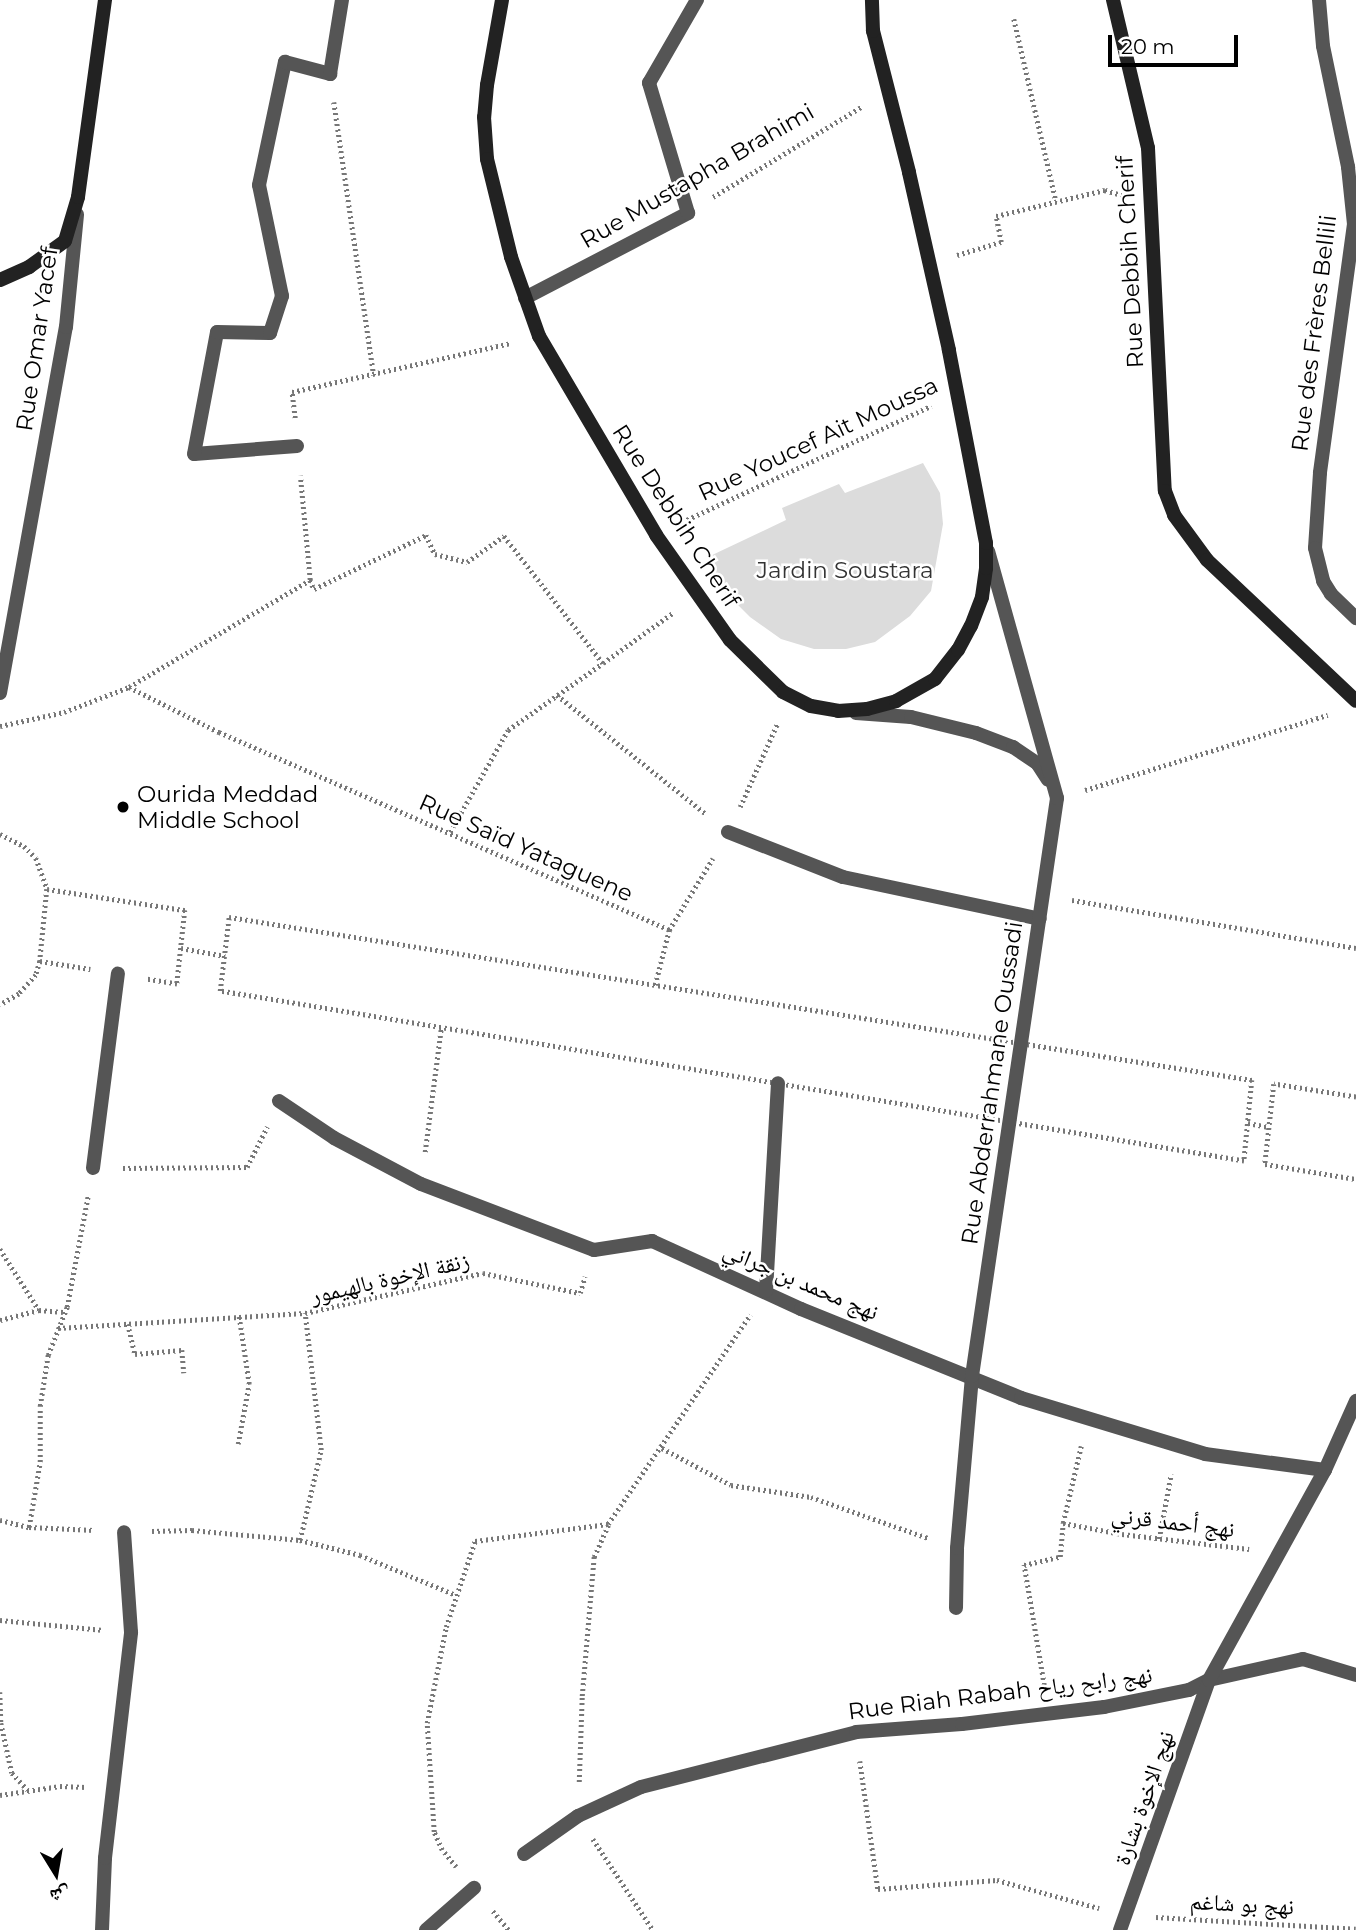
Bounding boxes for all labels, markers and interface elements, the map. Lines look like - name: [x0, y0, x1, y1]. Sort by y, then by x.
- scale bar: [1111, 21, 1240, 65]
- text: 20 m: [1121, 34, 1175, 59]
- street label: Rue Mustapha Brahimi: [575, 98, 819, 254]
- street label: Rue Debbih Cherif: [1111, 155, 1149, 369]
- street label: Rue des Frères Bellili: [1286, 213, 1342, 453]
- street label: Rue Omar Yacef: [10, 245, 64, 433]
- street label: Rue Youcef Ait Moussa: [694, 371, 942, 507]
- street label: Rue Debbih Cherif: [607, 419, 745, 613]
- park label: Jardin Soustara: [757, 556, 933, 584]
- place label: Ourida Meddad Middle School: [137, 780, 318, 834]
- street label: Rue Saïd Yataguene: [415, 788, 637, 908]
- marker: Ourida Meddad Middle School: [115, 799, 131, 815]
- street label: Rue Abderrahmane Oussadi: [956, 920, 1028, 1246]
- street label: نهج محمد بن جراني: [719, 1236, 883, 1326]
- street label: زنقة الإخوة بالهيمور: [308, 1246, 472, 1310]
- street label: نهج أحمد قرني: [1110, 1501, 1236, 1543]
- street label: Rue Riah Rabah نهج رابح رياح: [846, 1661, 1154, 1725]
- street label: نهج الإخوة بشارة: [1108, 1727, 1180, 1869]
- north arrow: [21, 1839, 91, 1909]
- text: ش: [48, 1882, 72, 1908]
- street label: نهج بو شاغم: [1189, 1887, 1295, 1921]

